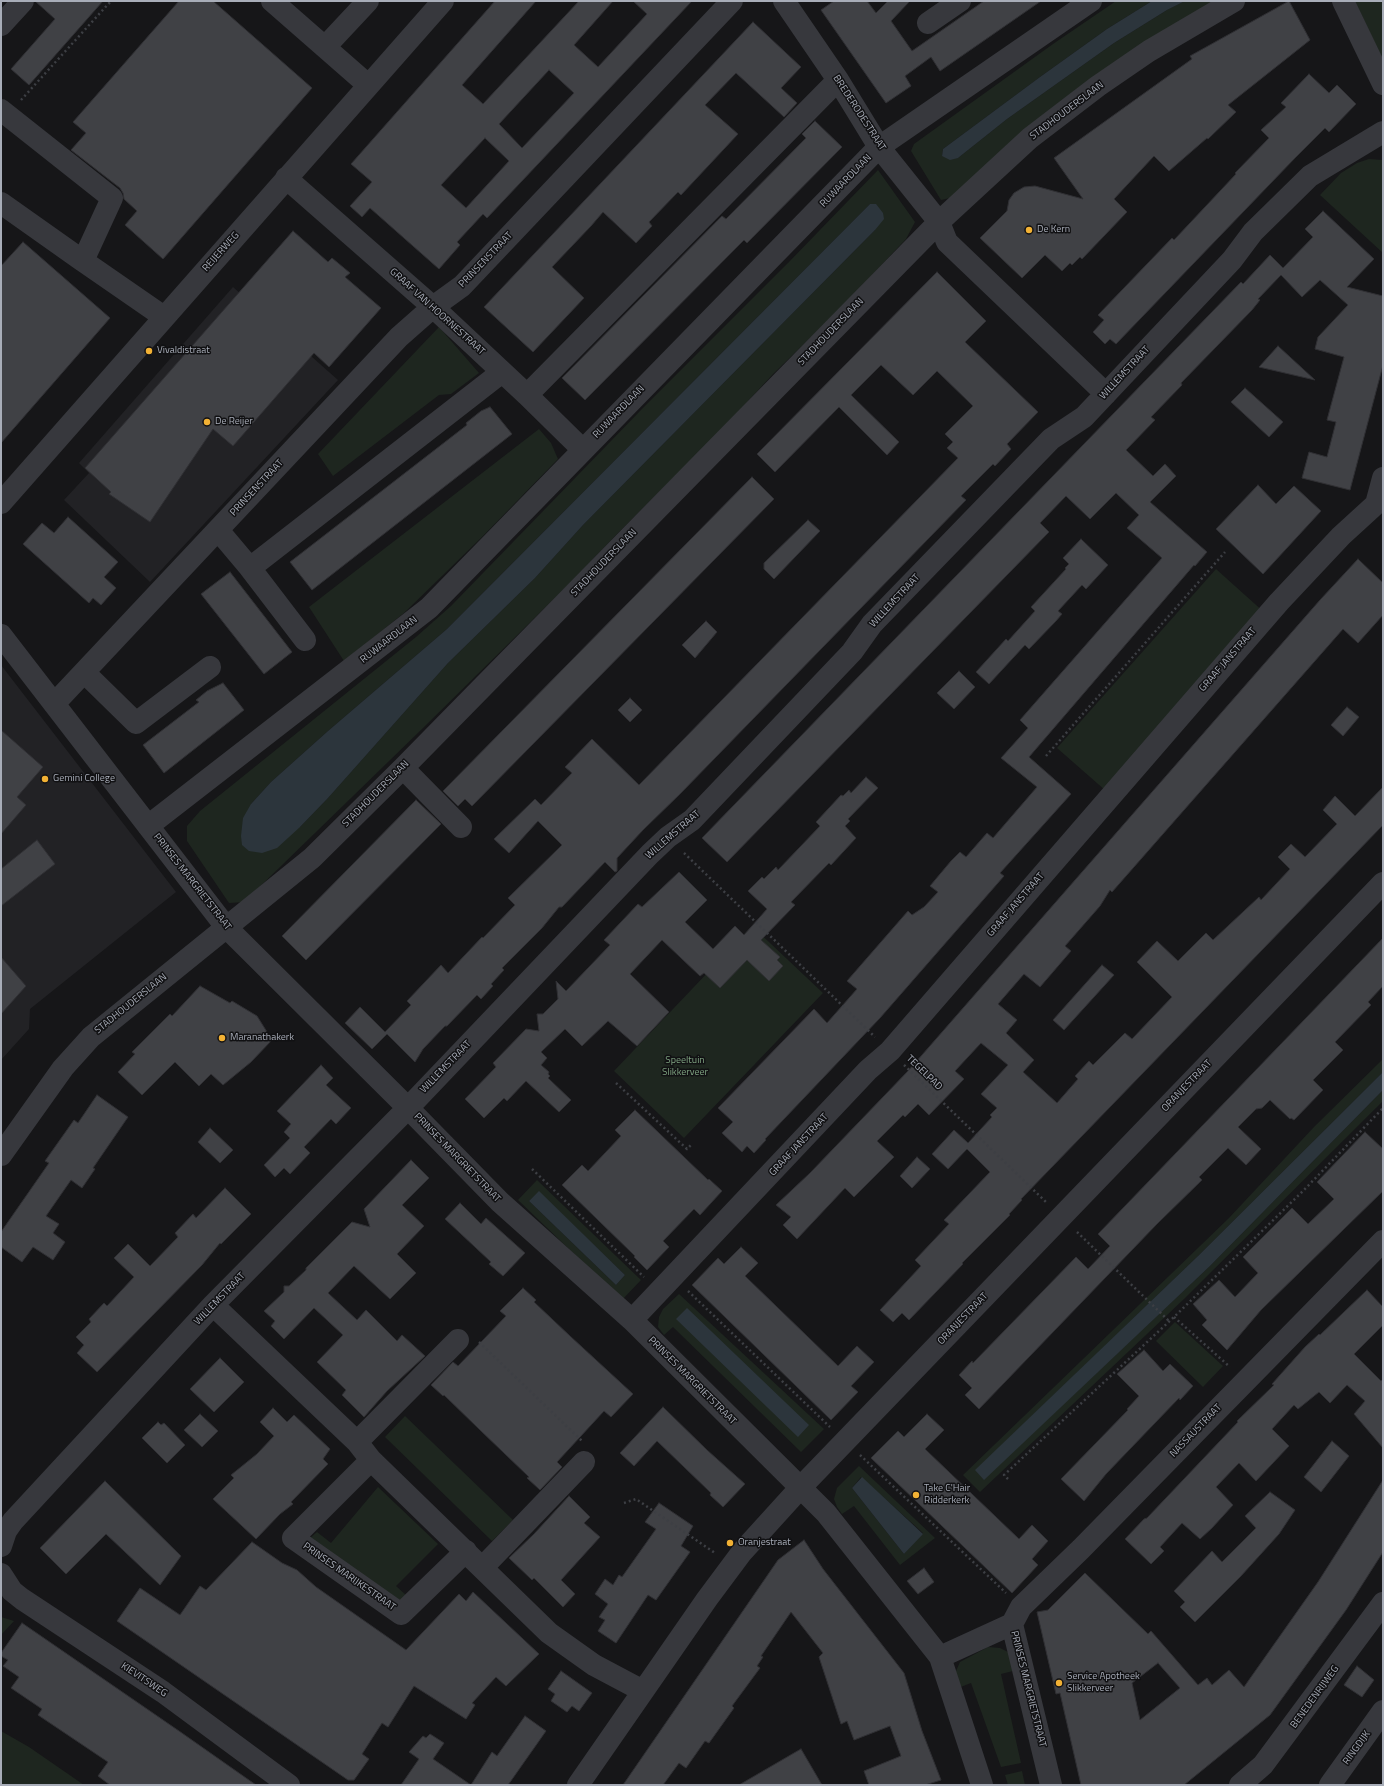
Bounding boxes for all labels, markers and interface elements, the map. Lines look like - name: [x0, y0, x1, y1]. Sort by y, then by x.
- street label: BREDERODESTRAAT: [830, 73, 888, 153]
- street label: STADHOUDERSLAAN: [1028, 79, 1106, 143]
- street label: RUWAARDLAAN: [818, 152, 874, 210]
- place label: De Kern: [1037, 224, 1070, 236]
- marker: De Kern: [1024, 225, 1034, 235]
- street label: REIJERWEG: [200, 230, 242, 274]
- street label: PRINSENSTRAAT: [457, 230, 515, 290]
- street label: GRAAF VAN HOORNESTRAAT: [387, 266, 487, 358]
- street label: STADHOUDERSLAAN: [796, 296, 866, 368]
- street label: WILLEMSTRAAT: [1097, 344, 1153, 402]
- place label: Vivaldistraat: [157, 345, 210, 357]
- marker: Vivaldistraat: [144, 346, 154, 356]
- street label: RUWAARDLAAN: [591, 383, 647, 441]
- place label: De Reijer: [215, 416, 253, 428]
- marker: De Reijer: [202, 417, 212, 427]
- street label: PRINSENSTRAAT: [228, 457, 286, 519]
- street label: STADHOUDERSLAAN: [569, 527, 639, 599]
- street label: WILLEMSTRAAT: [867, 572, 923, 630]
- street label: RUWAARDLAAN: [358, 614, 420, 666]
- street label: GRAAF JANSTRAAT: [1197, 626, 1259, 694]
- street label: STADHOUDERSLAAN: [340, 758, 412, 830]
- place label: Gemini College: [53, 773, 115, 785]
- marker: Gemini College: [40, 774, 50, 784]
- street label: WILLEMSTRAAT: [643, 808, 703, 862]
- street label: PRINSES MARGRIETSTRAAT: [151, 831, 233, 933]
- street label: GRAAF JANSTRAAT: [985, 871, 1047, 939]
- street label: STADHOUDERSLAAN: [92, 971, 170, 1037]
- place label: Maranathakerk: [230, 1032, 294, 1044]
- marker: Maranathakerk: [217, 1033, 227, 1043]
- street label: WILLEMSTRAAT: [418, 1038, 474, 1096]
- street label: TEGELPAD: [904, 1053, 944, 1093]
- park label: Speeltuin Slikkerveer: [662, 1055, 708, 1078]
- street label: ORANJESTRAAT: [1159, 1058, 1215, 1114]
- street label: PRINSES MARGRIETSTRAAT: [411, 1111, 503, 1205]
- street label: GRAAF JANSTRAAT: [767, 1111, 831, 1179]
- street label: WILLEMSTRAAT: [192, 1270, 248, 1328]
- street label: ORANJESTRAAT: [935, 1291, 991, 1347]
- street label: PRINSES MARGRIETSTRAAT: [646, 1335, 738, 1427]
- street label: NASSAUSTRAAT: [1168, 1402, 1224, 1460]
- place label: Take C'Hair Ridderkerk: [924, 1483, 970, 1506]
- marker: Take C'Hair Ridderkerk: [911, 1490, 921, 1500]
- place label: Oranjestraat: [738, 1537, 791, 1549]
- marker: Oranjestraat: [725, 1538, 735, 1548]
- street label: PRINSES MARIJKESTRAAT: [300, 1540, 398, 1614]
- street label: PRINSES MARGRIETSTRAAT: [1008, 1630, 1048, 1748]
- street label: KIEVITSWEG: [119, 1660, 169, 1700]
- street label: BENEDENRIJWEG: [1288, 1663, 1342, 1731]
- place label: Service Apotheek Slikkerveer: [1067, 1671, 1140, 1694]
- marker: Service Apotheek Slikkerveer: [1054, 1678, 1064, 1688]
- street label: RINGDIJK: [1341, 1729, 1373, 1767]

